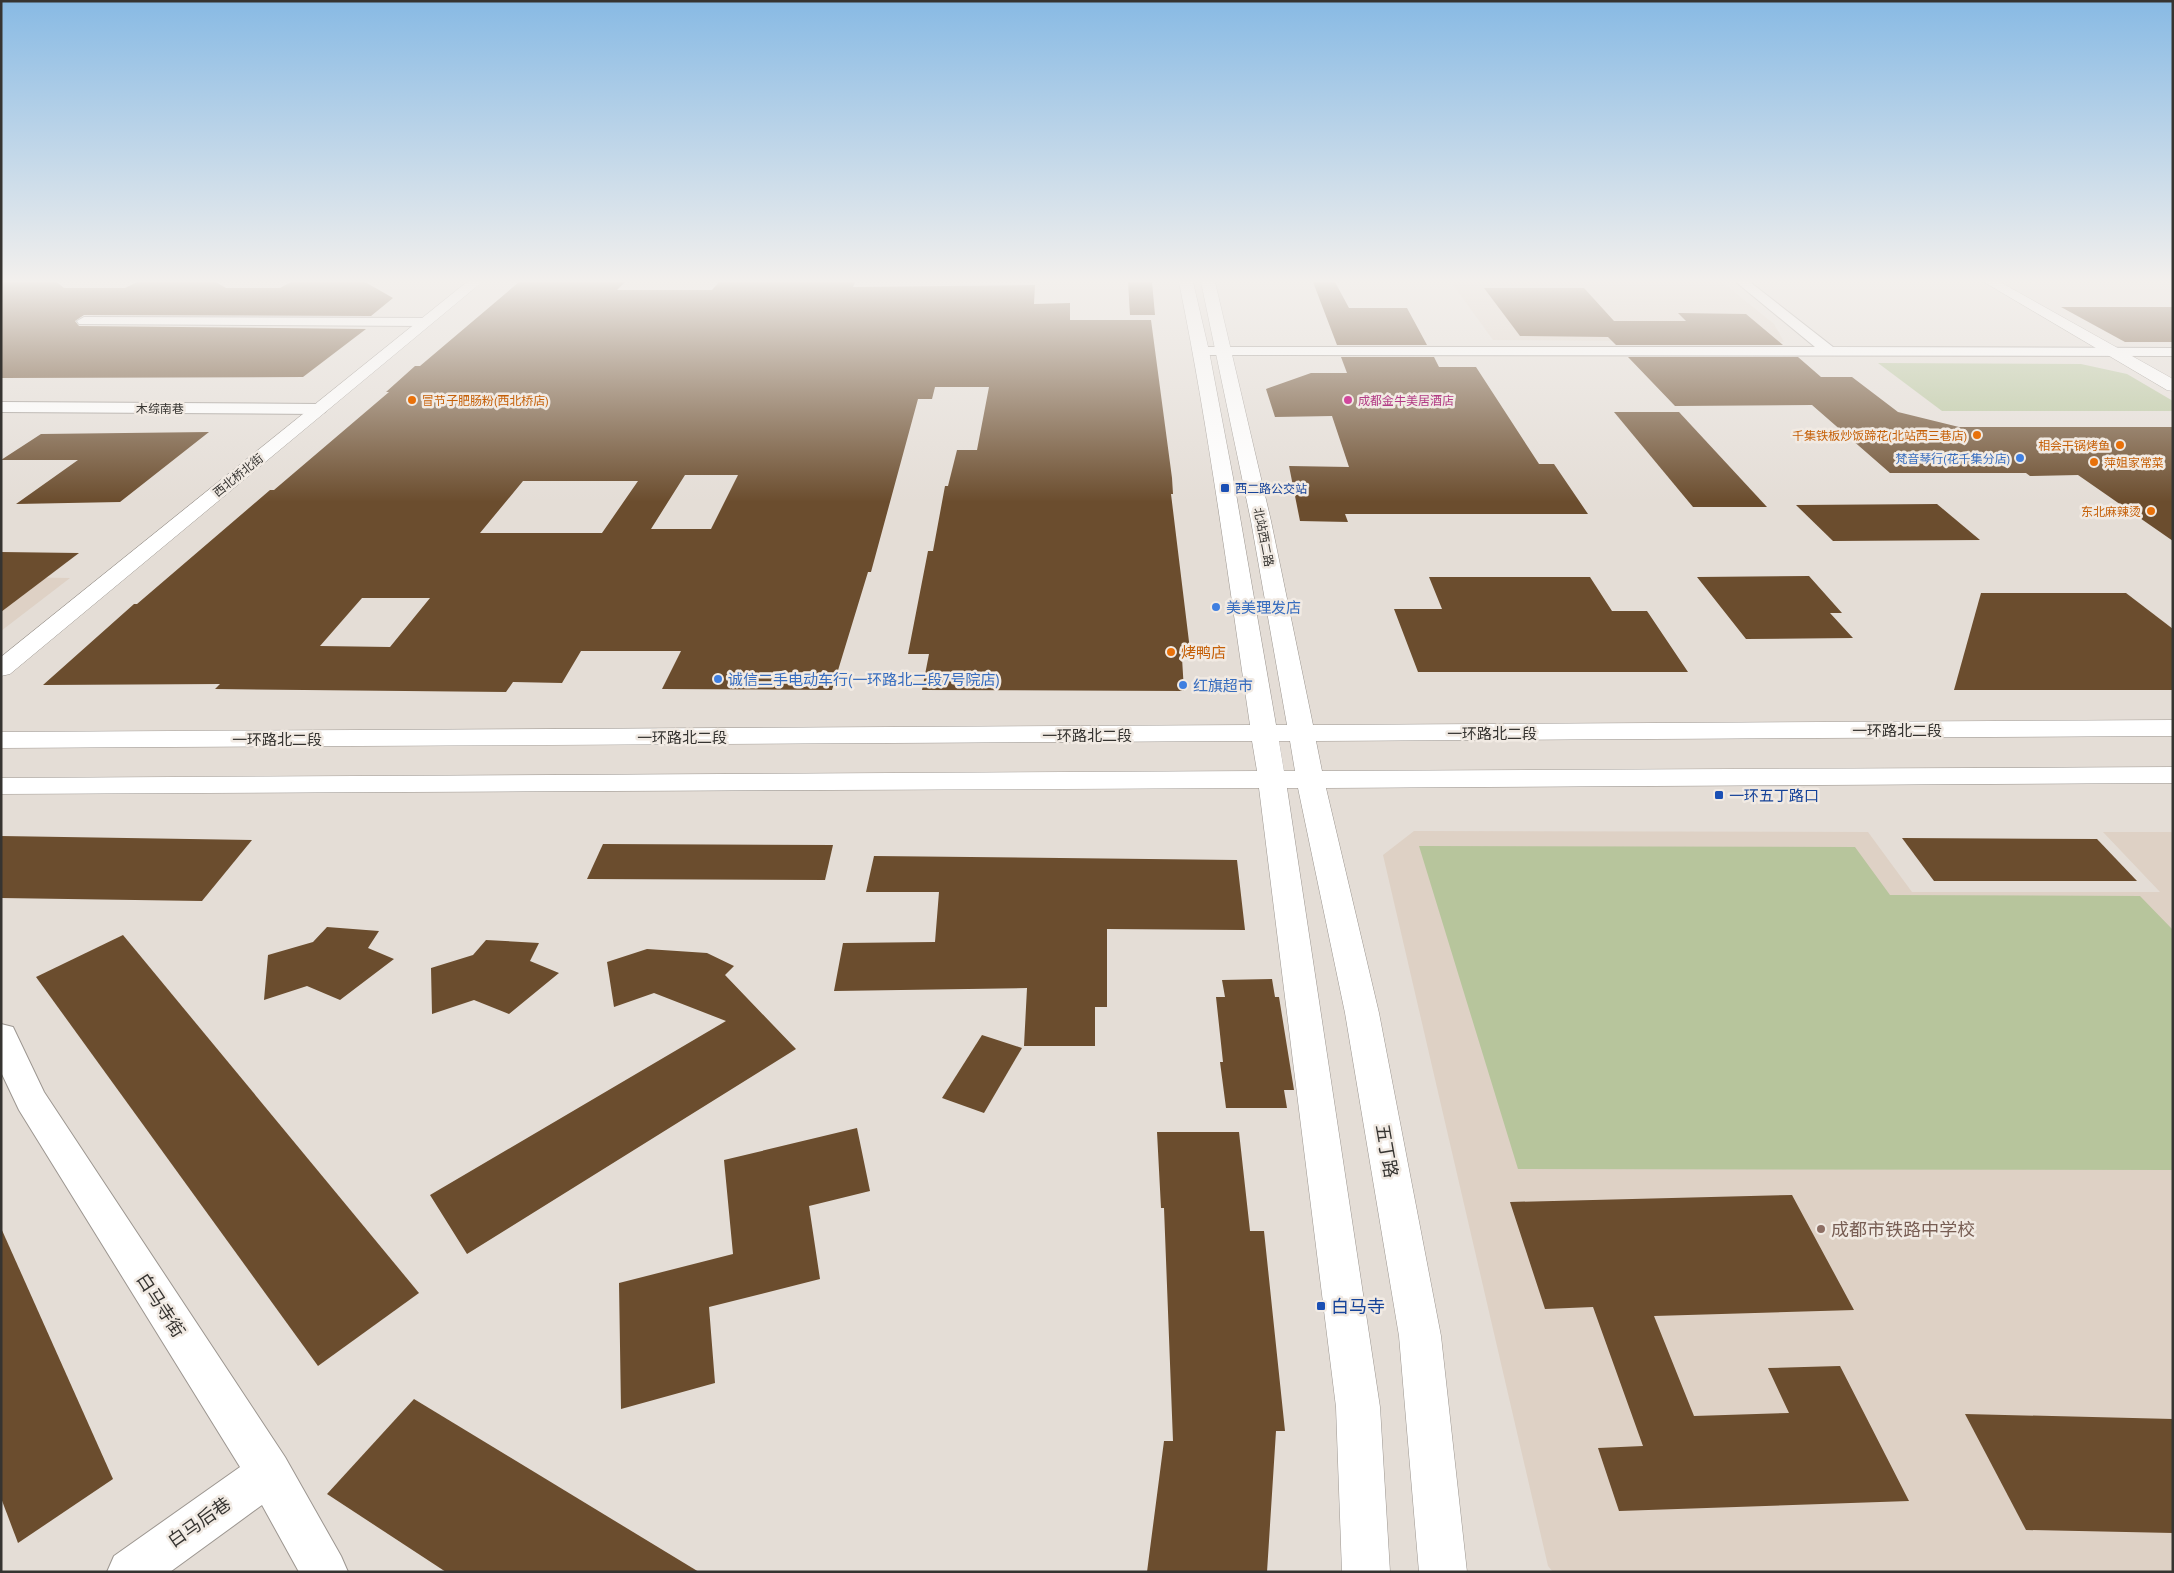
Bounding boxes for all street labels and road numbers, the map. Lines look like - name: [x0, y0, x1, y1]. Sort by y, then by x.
- street label: 木综南巷: [136, 401, 184, 416]
- street label: 西北桥北街: [210, 450, 266, 500]
- street label: 北站西二路: [1251, 506, 1277, 568]
- street label: 一环路北二段: [1852, 721, 1942, 740]
- street label: 一环路北二段: [1447, 724, 1537, 743]
- street label: 一环路北二段: [1042, 726, 1132, 745]
- street label: 一环路北二段: [637, 728, 727, 747]
- street label: 一环路北二段: [232, 730, 322, 749]
- street label: 五丁路: [1371, 1122, 1403, 1180]
- street label: 白马寺街: [132, 1269, 190, 1341]
- street label: 白马后巷: [163, 1492, 235, 1552]

